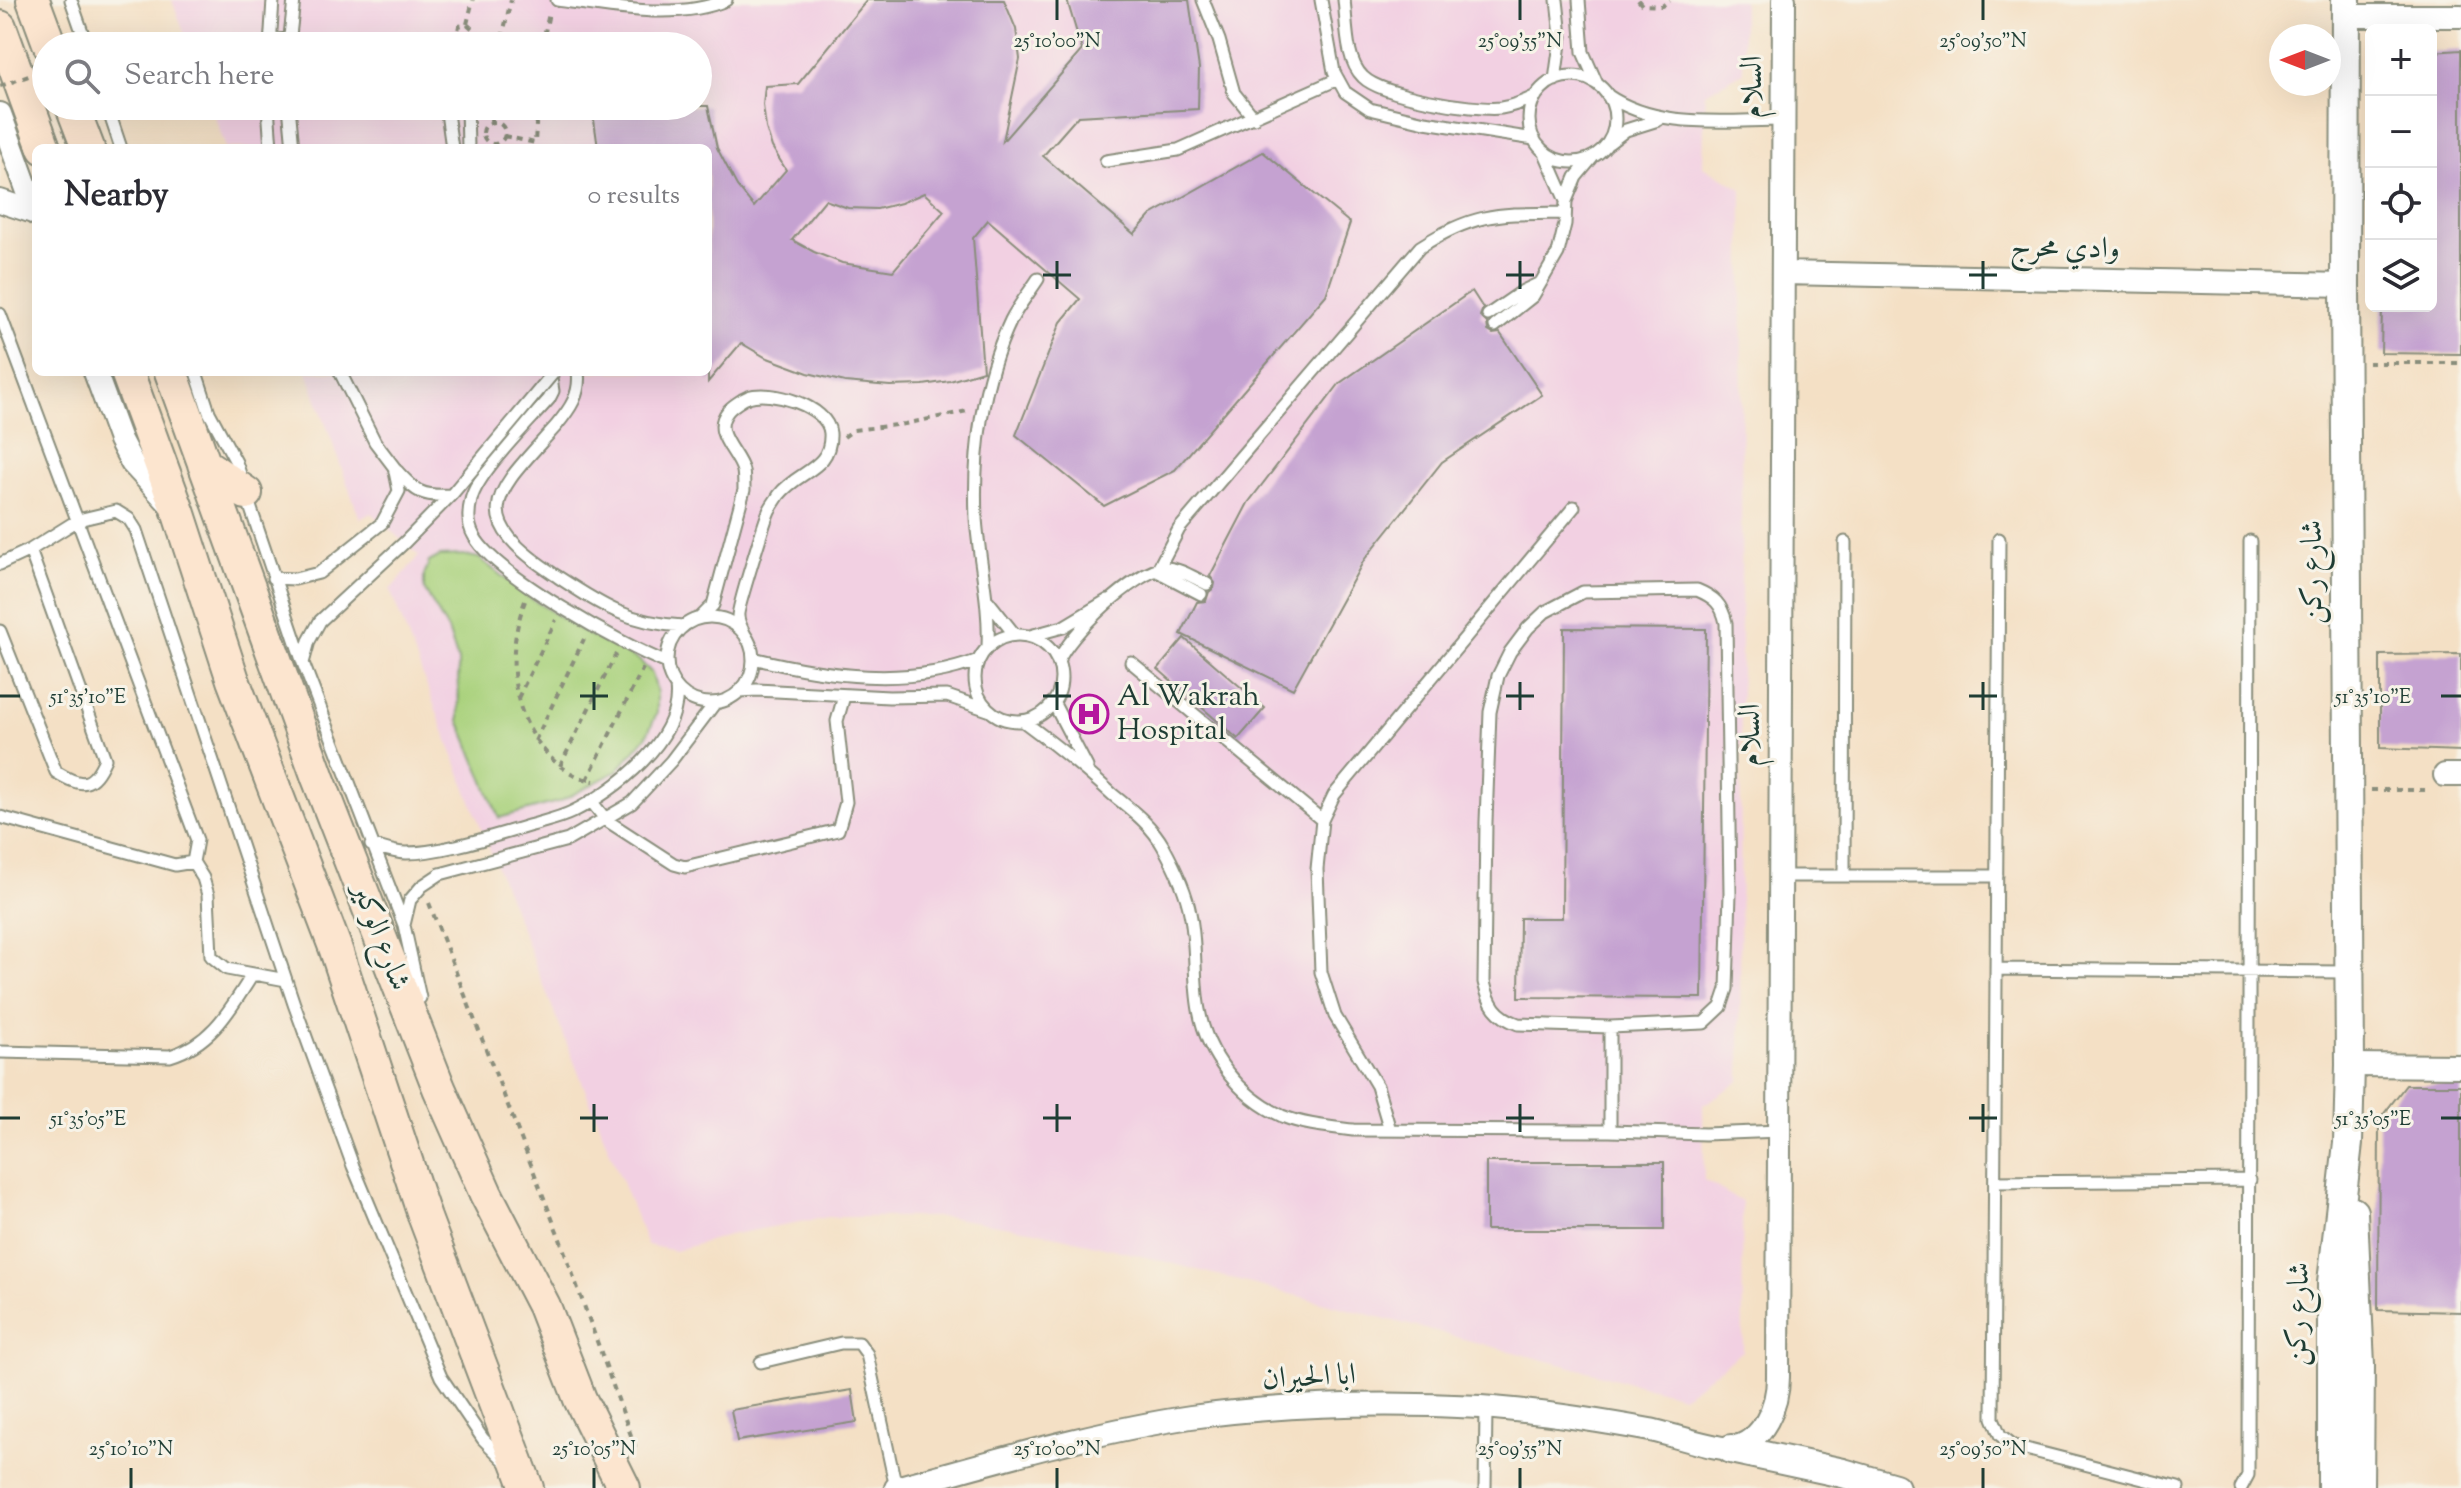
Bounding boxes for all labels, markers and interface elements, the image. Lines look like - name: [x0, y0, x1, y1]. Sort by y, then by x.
- north arrow: [2269, 24, 2341, 96]
- map controls: [2365, 24, 2437, 312]
- button: +: [2365, 24, 2437, 96]
- text: 25°10'00"N: [1013, 28, 1101, 57]
- text: 25°09'55"N: [1478, 28, 1562, 57]
- text: 25°09'50"N: [1939, 28, 2027, 57]
- search box: [32, 32, 712, 120]
- icon: search: [60, 54, 104, 98]
- text: Search here: [124, 55, 274, 98]
- street label: السلام: [1732, 55, 1777, 119]
- button: −: [2365, 96, 2437, 168]
- button: locate: [2365, 168, 2437, 240]
- text: Nearby: [64, 172, 169, 221]
- text: 0 results: [588, 178, 680, 215]
- street label: وادي محرج: [2010, 227, 2120, 273]
- button: layers: [2365, 240, 2437, 312]
- street label: شارع ركن: [2292, 520, 2336, 624]
- place label: Al Wakrah Hospital: [1117, 676, 1260, 753]
- text: 51°35'10"E: [49, 684, 126, 713]
- text: 51°35'10"E: [2334, 684, 2411, 713]
- hospital icon: Al Wakrah Hospital: [1068, 693, 1110, 735]
- street label: السلام: [1730, 703, 1775, 767]
- street label: شارع الوكير: [338, 874, 420, 998]
- text: 51°35'05"E: [49, 1106, 126, 1135]
- text: 51°35'05"E: [2334, 1106, 2411, 1135]
- street label: شارع ركن: [2276, 1261, 2323, 1367]
- street label: ابا الحيران: [1261, 1354, 1357, 1402]
- text: 25°10'10"N: [89, 1436, 173, 1465]
- text: 25°10'05"N: [552, 1436, 636, 1465]
- text: 25°10'00"N: [1013, 1436, 1101, 1465]
- text: 25°09'55"N: [1478, 1436, 1562, 1465]
- text: 25°09'50"N: [1939, 1436, 2027, 1465]

